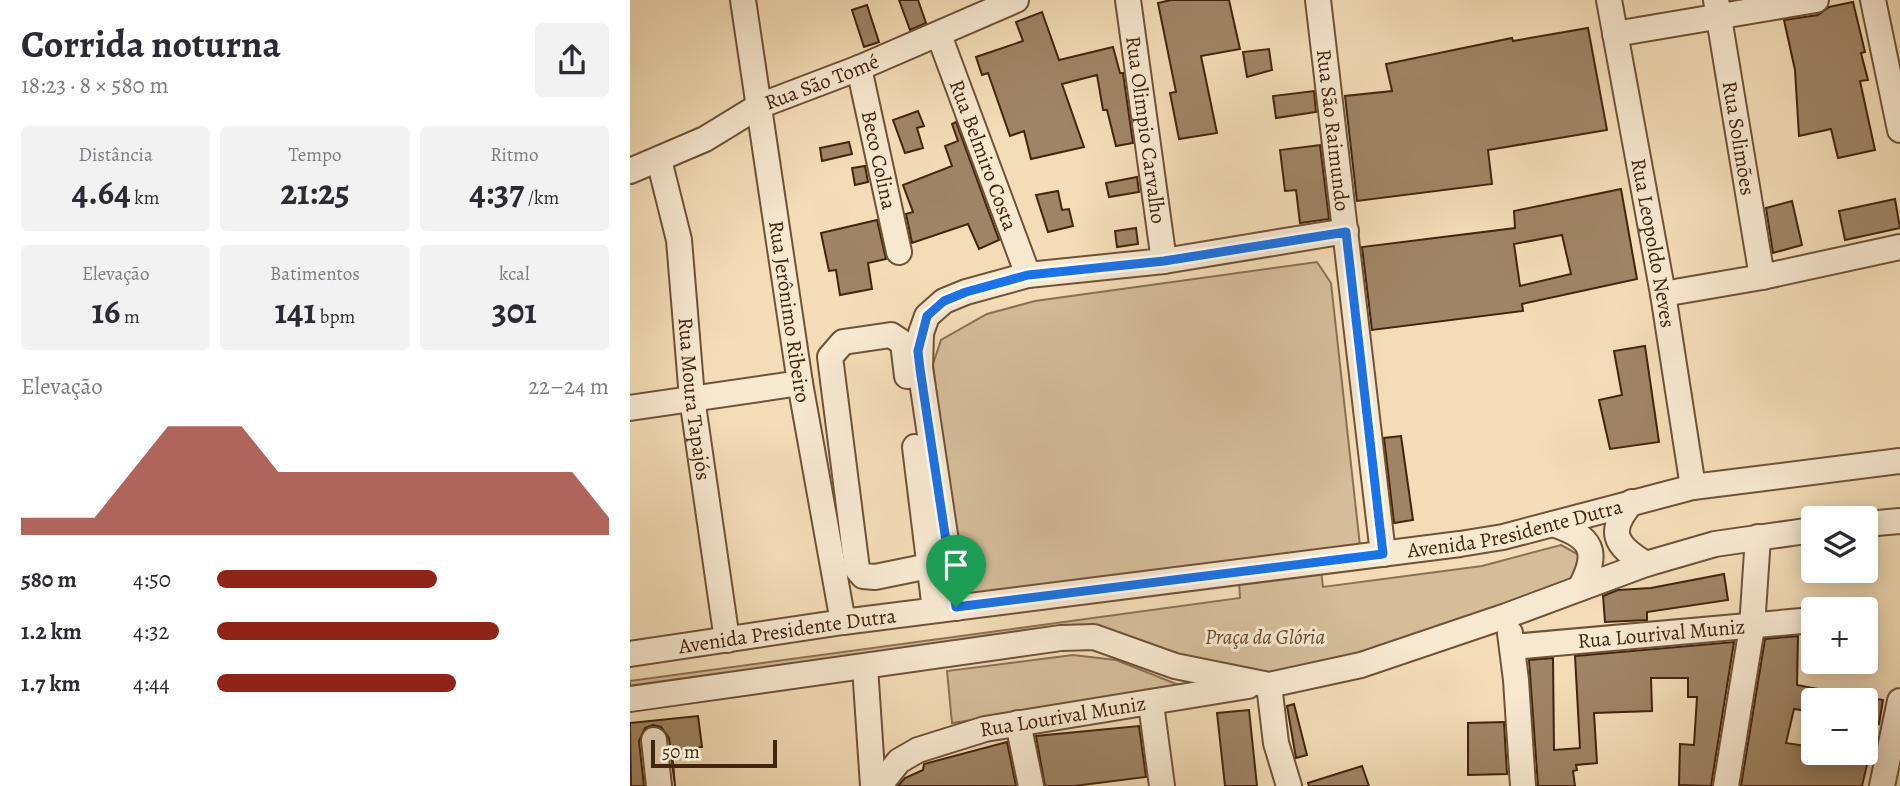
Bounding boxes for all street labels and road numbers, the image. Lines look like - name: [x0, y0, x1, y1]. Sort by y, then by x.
- street label: Rua Olimpio Carvalho: [1119, 34, 1173, 225]
- street label: Rua São Tomé: [761, 47, 883, 117]
- street label: Rua São Raimundo: [1310, 48, 1357, 213]
- street label: Rua Belmiro Costa: [943, 76, 1024, 234]
- street label: Rua Solimões: [1716, 79, 1762, 197]
- street label: Beco Colina: [855, 108, 903, 212]
- street label: Rua Leopoldo Neves: [1624, 156, 1682, 330]
- street label: Rua Jerônimo Ribeiro: [762, 219, 817, 405]
- street label: Rua Moura Tapajós: [671, 316, 718, 482]
- street label: Avenida Presidente Dutra: [1405, 492, 1626, 565]
- street label: Avenida Presidente Dutra: [676, 601, 898, 661]
- street label: Rua Lourival Muniz: [1576, 612, 1746, 655]
- street label: Rua Lourival Muniz: [978, 689, 1148, 744]

